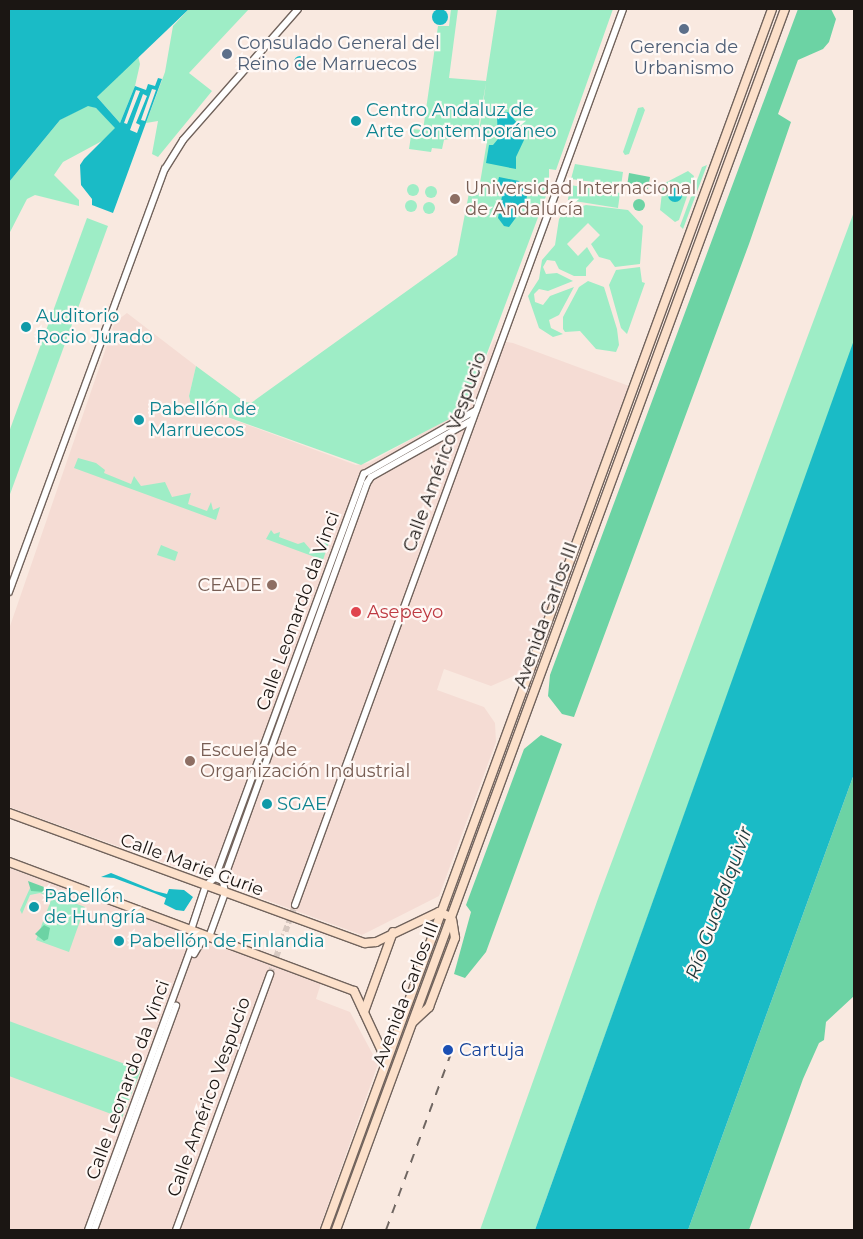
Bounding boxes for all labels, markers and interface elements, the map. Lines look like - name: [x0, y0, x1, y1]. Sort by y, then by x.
- marker: Gerencia de Urbanismo: [678, 23, 690, 35]
- place label: Consulado General del Reino de Marruecos: [237, 33, 440, 76]
- place label: Gerencia de Urbanismo: [630, 37, 738, 80]
- marker: Consulado General del Reino de Marruecos: [221, 48, 233, 60]
- place label: Centro Andaluz de Arte Contemporáneo: [366, 100, 557, 142]
- marker: Centro Andaluz de Arte Contemporáneo: [350, 115, 362, 127]
- place label: Universidad Internacional de Andalucía: [465, 178, 696, 220]
- marker: Universidad Internacional de Andalucía: [449, 193, 461, 205]
- place label: Auditorio Rocio Jurado: [36, 306, 153, 348]
- marker: Auditorio Rocio Jurado: [20, 321, 32, 333]
- street label: Calle Américo Vespucio: [399, 349, 491, 555]
- place label: Pabellón de Marruecos: [149, 399, 256, 442]
- marker: Pabellón de Marruecos: [133, 414, 145, 426]
- street label: Calle Leonardo da Vinci: [252, 508, 344, 714]
- street label: Avenida Carlos III: [510, 539, 582, 691]
- place label: CEADE: [197, 574, 262, 596]
- marker: CEADE: [266, 579, 278, 591]
- place label: Asepeyo: [367, 601, 443, 623]
- marker: Asepeyo: [349, 605, 363, 619]
- place label: Escuela de Organización Industrial: [200, 740, 410, 782]
- marker: Escuela de Organización Industrial: [184, 755, 196, 767]
- place label: SGAE: [277, 793, 327, 815]
- marker: SGAE: [261, 798, 273, 810]
- water label: Río Guadalquivir: [681, 824, 757, 982]
- street label: Calle Marie Curie: [117, 829, 267, 901]
- place label: Pabellón de Hungría: [44, 886, 146, 929]
- marker: Pabellón de Hungría: [28, 901, 40, 913]
- street label: Avenida Carlos III: [368, 918, 444, 1070]
- place label: Pabellón de Finlandia: [129, 930, 325, 952]
- marker: Pabellón de Finlandia: [113, 935, 125, 947]
- street label: Calle Leonardo da Vinci: [82, 977, 174, 1183]
- street label: Calle Américo Vespucio: [163, 994, 255, 1200]
- place label: Cartuja: [459, 1039, 525, 1061]
- marker: Cartuja: [441, 1043, 455, 1057]

